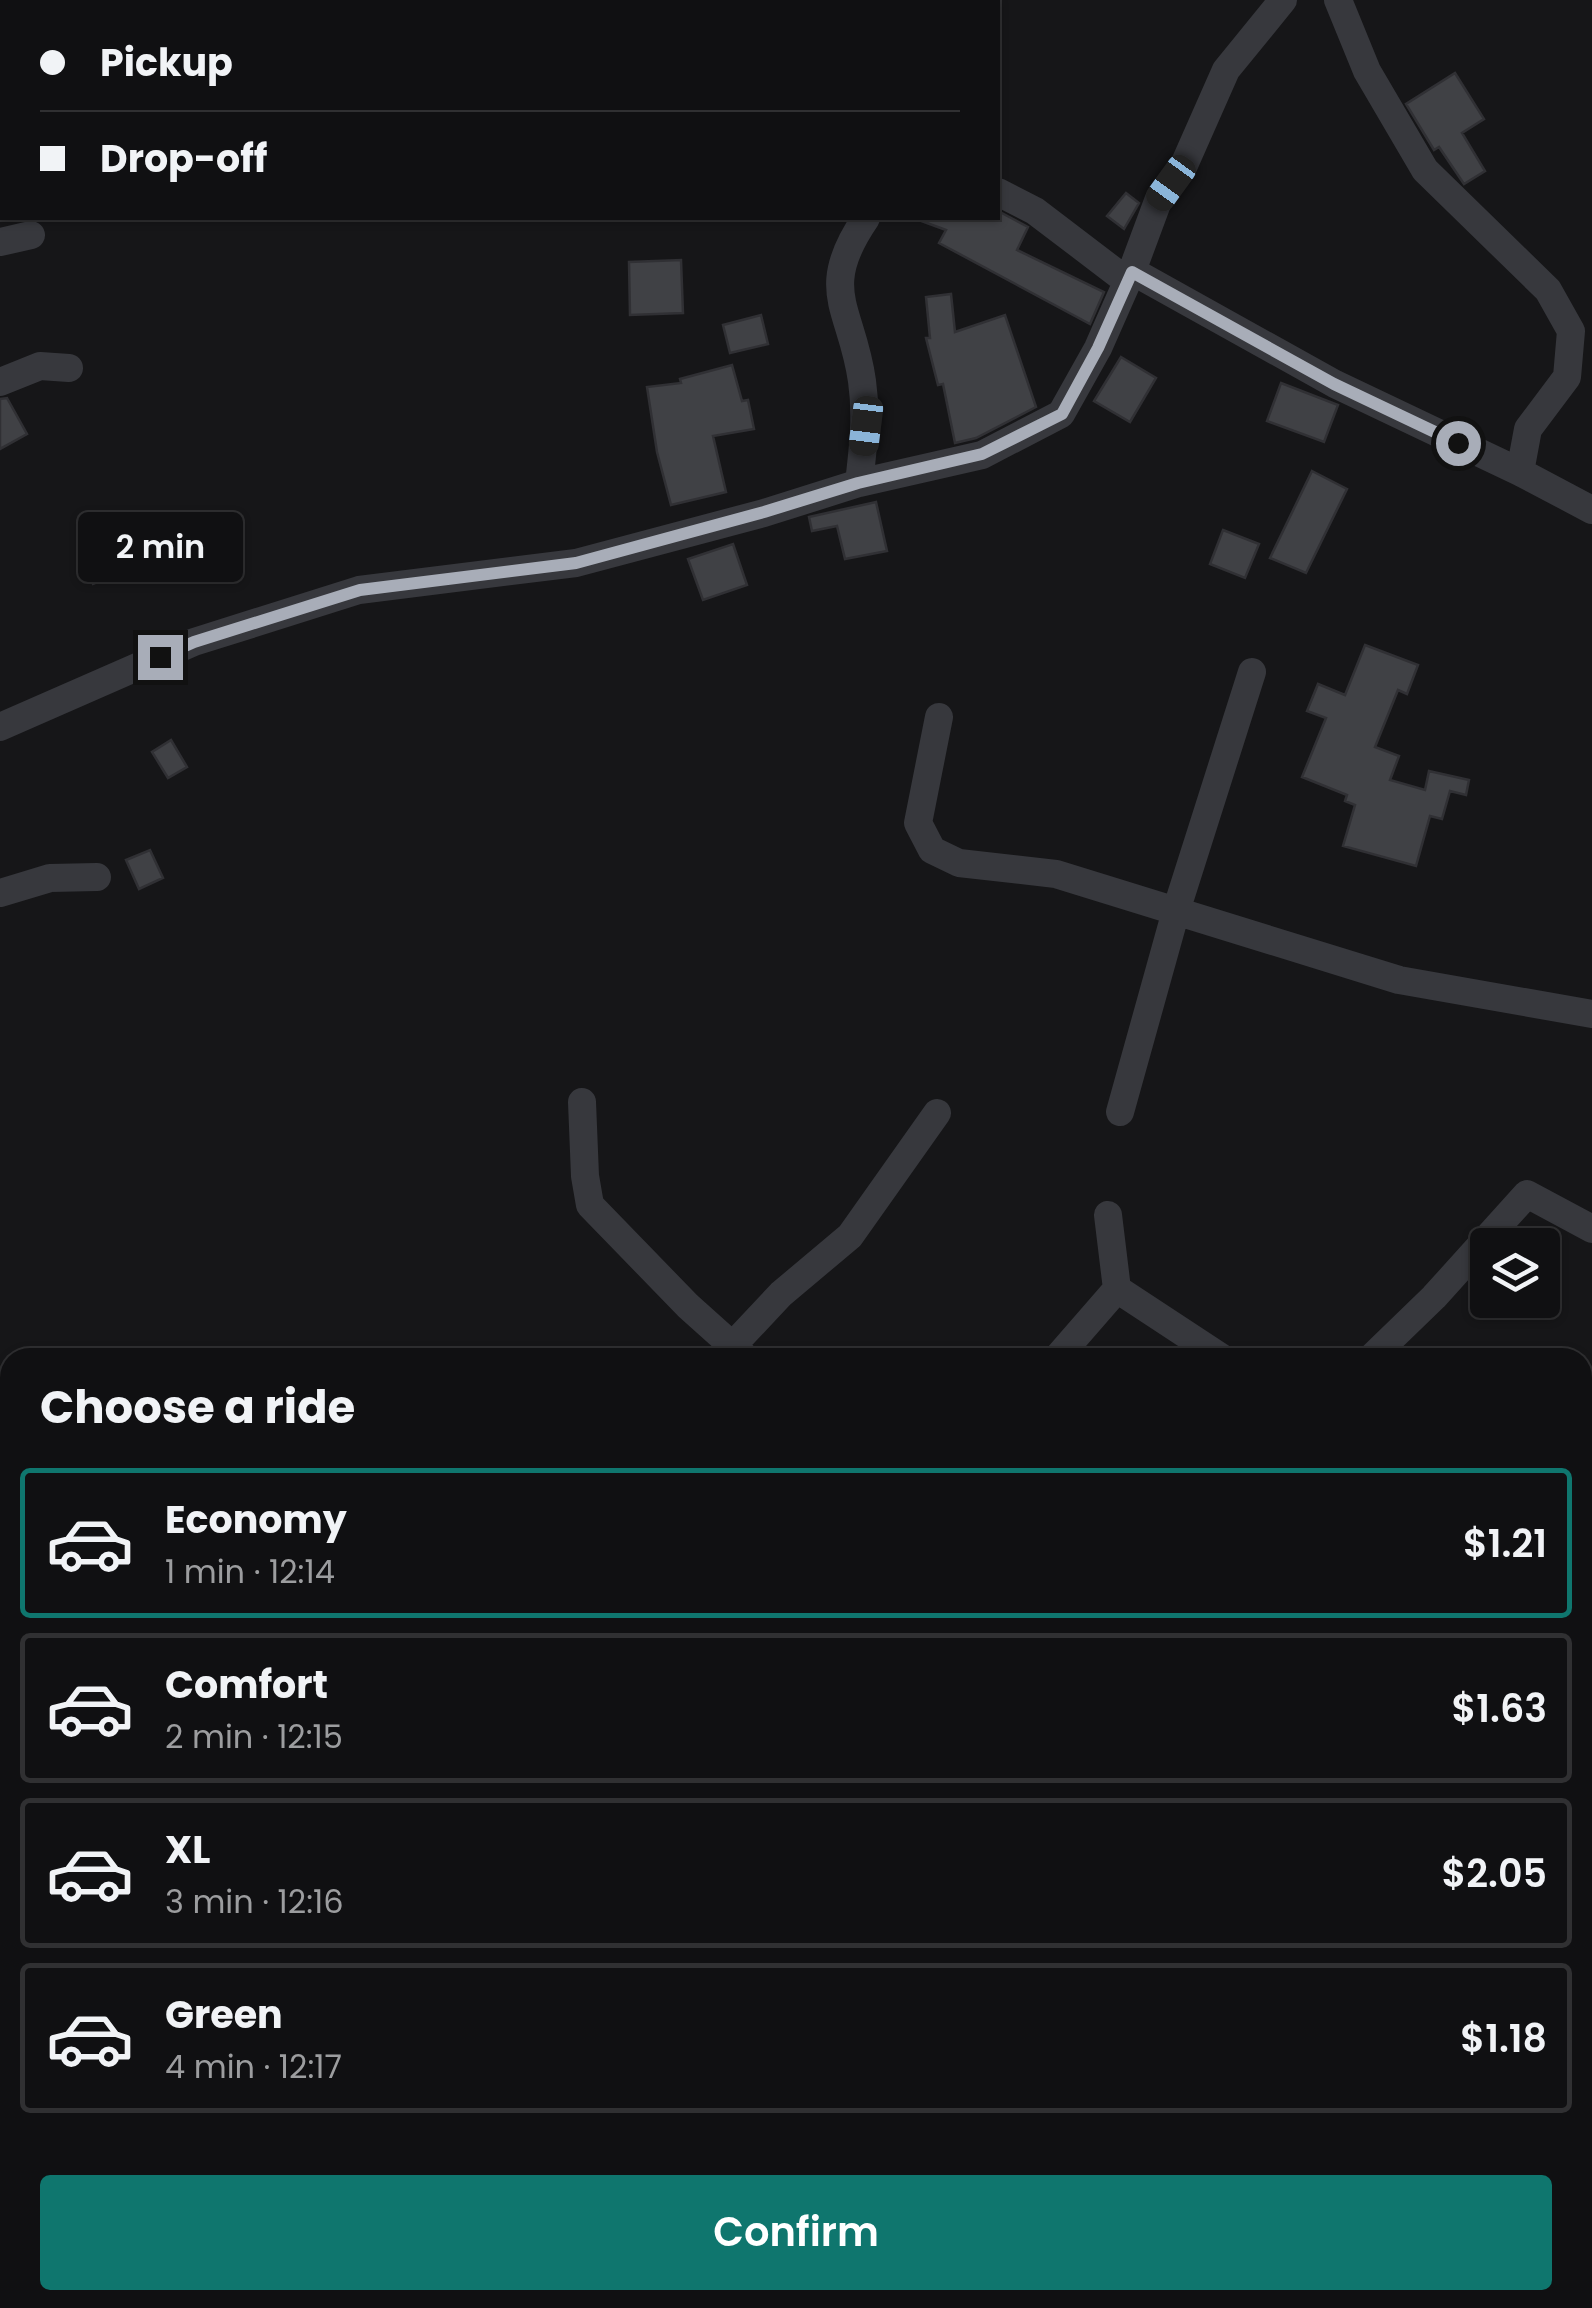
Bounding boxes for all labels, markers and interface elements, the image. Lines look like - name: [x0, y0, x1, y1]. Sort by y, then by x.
- text: Pickup: [100, 36, 233, 89]
- text: Drop-off: [100, 132, 268, 185]
- car: [1141, 150, 1201, 216]
- car: [847, 394, 885, 458]
- route start: [1436, 421, 1481, 466]
- callout: 2 min: [78, 512, 242, 582]
- text: 2 min: [116, 524, 205, 569]
- route end: [138, 635, 183, 680]
- map controls: [1470, 1228, 1560, 1318]
- button: layers: [1470, 1228, 1560, 1318]
- text: Choose a ride: [40, 1376, 355, 1439]
- text: Economy: [165, 1493, 347, 1546]
- icon: car: [45, 1498, 135, 1588]
- text: $1.21: [1463, 1517, 1547, 1570]
- text: 1 min · 12:14: [165, 1549, 335, 1594]
- text: Comfort: [165, 1658, 328, 1711]
- icon: car: [45, 1663, 135, 1753]
- text: $1.63: [1451, 1682, 1547, 1735]
- text: 2 min · 12:15: [165, 1714, 343, 1759]
- text: XL: [165, 1823, 210, 1876]
- icon: car: [45, 1828, 135, 1918]
- text: $2.05: [1441, 1847, 1547, 1900]
- text: 3 min · 12:16: [165, 1879, 344, 1924]
- text: Green: [165, 1988, 283, 2041]
- icon: car: [45, 1993, 135, 2083]
- text: $1.18: [1460, 2012, 1547, 2065]
- text: 4 min · 12:17: [165, 2044, 342, 2089]
- button: Confirm: [40, 2175, 1552, 2290]

